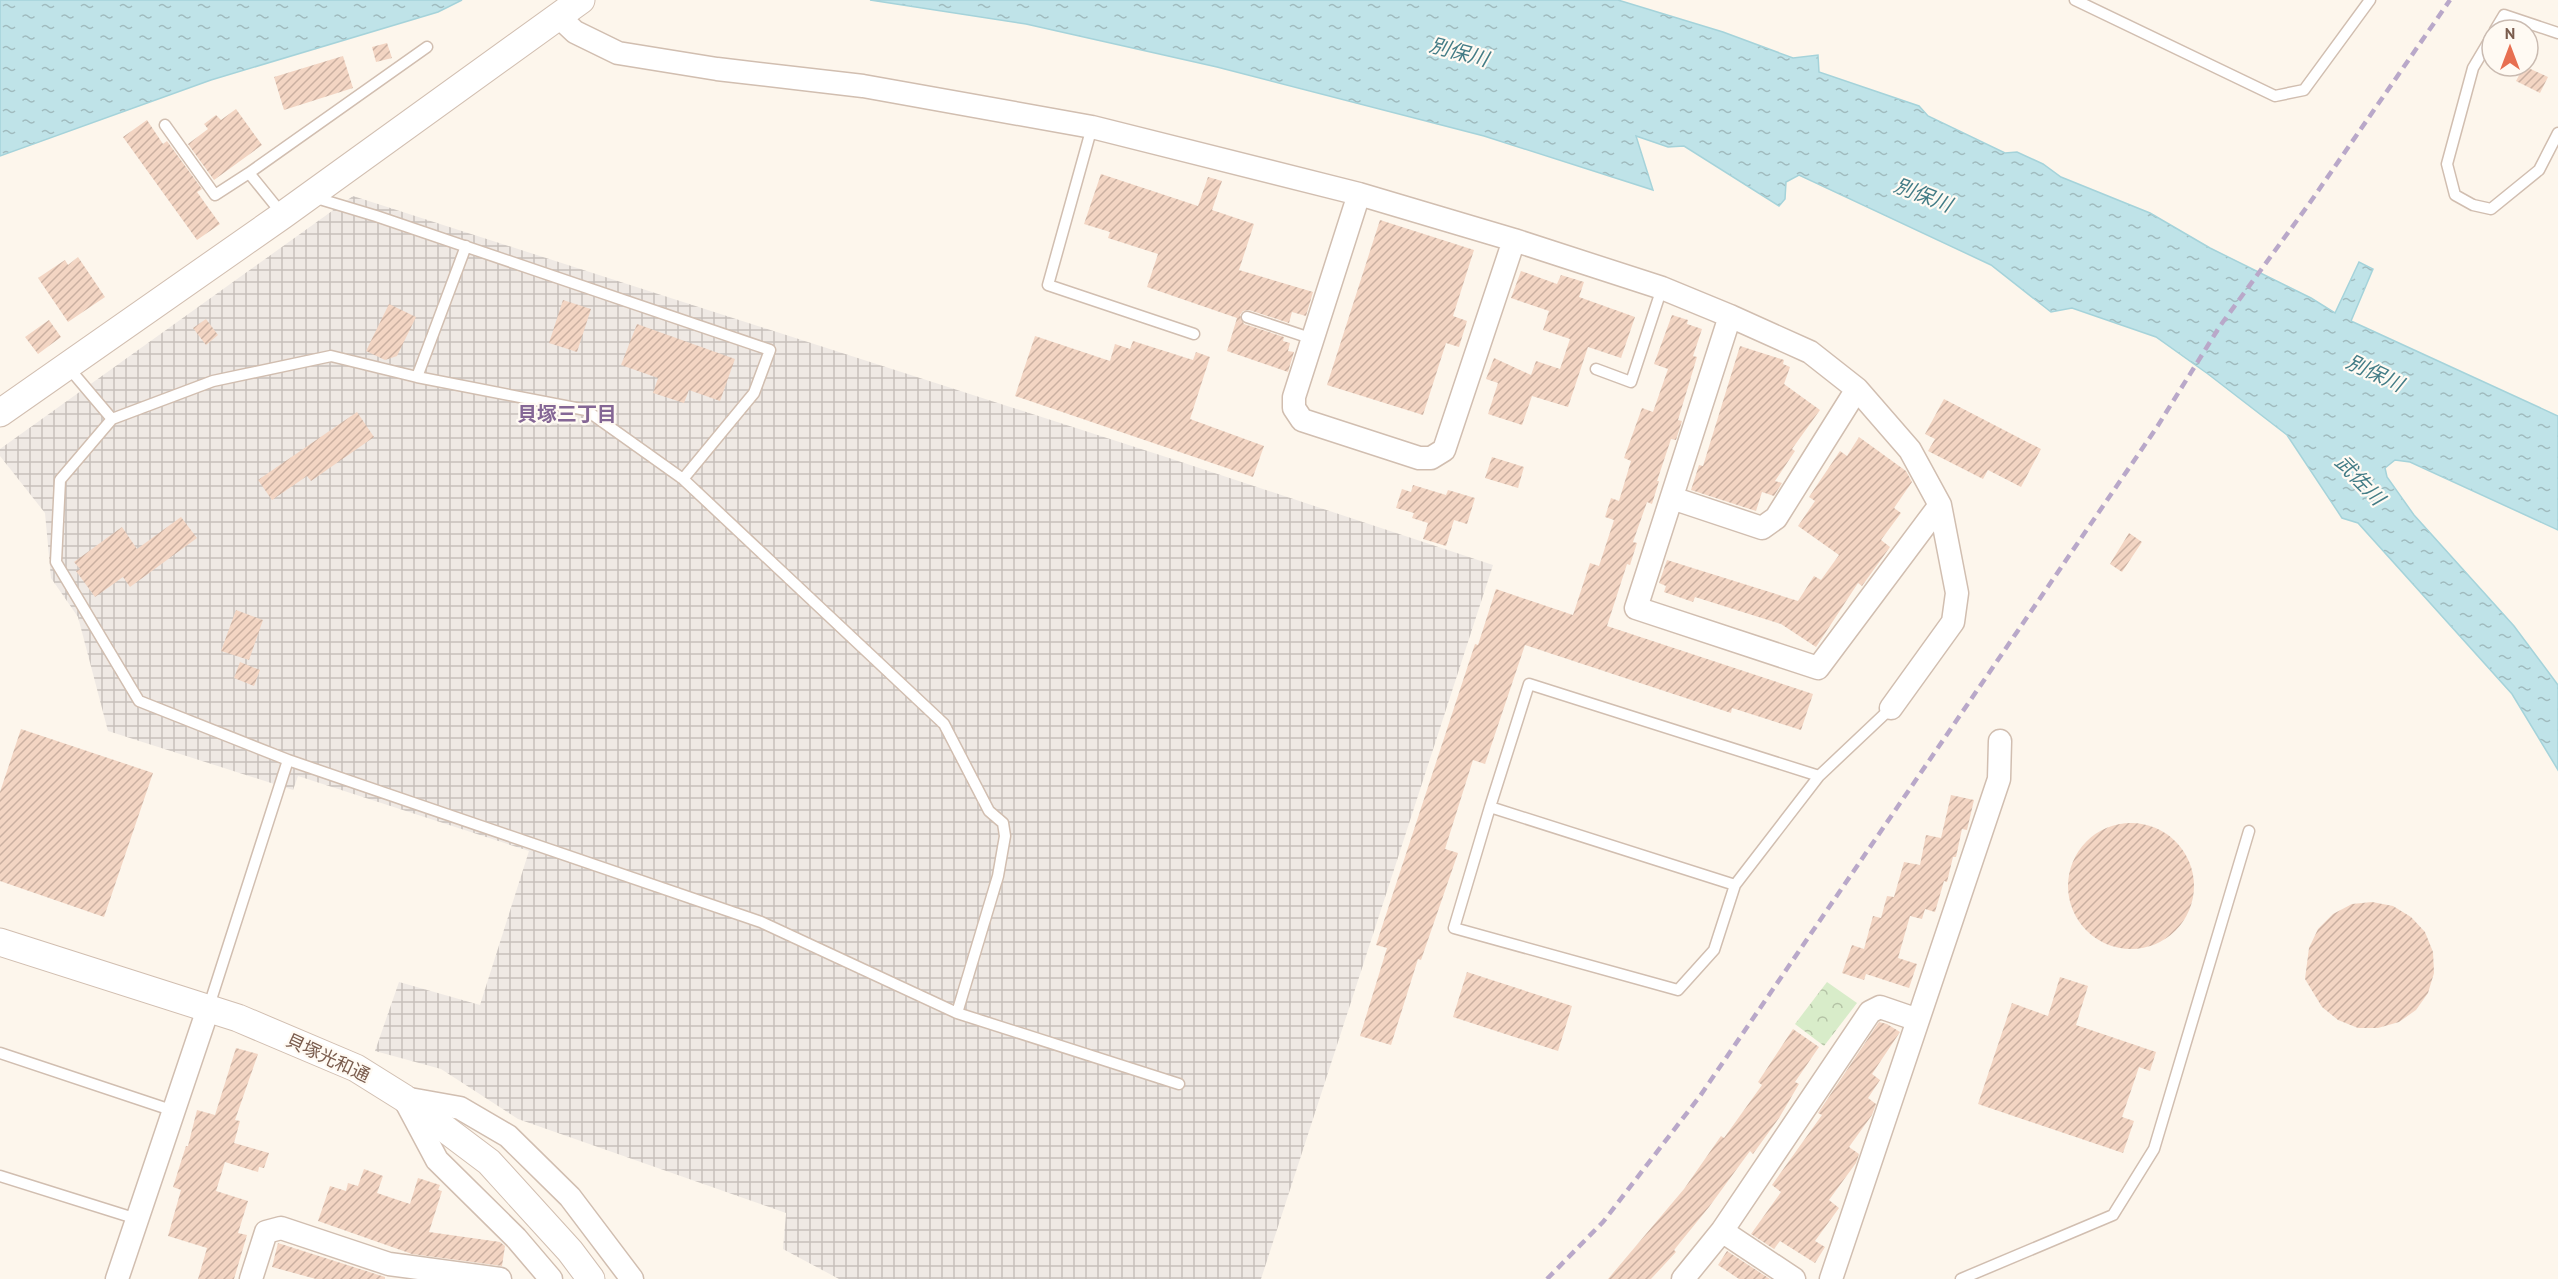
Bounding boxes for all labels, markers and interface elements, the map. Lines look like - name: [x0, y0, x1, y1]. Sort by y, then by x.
- north arrow: [2480, 18, 2540, 78]
- text: N: [2505, 23, 2515, 43]
- water label: 別保川: [1427, 32, 1493, 73]
- water label: 別保川: [1890, 172, 1958, 219]
- water label: 別保川: [2342, 349, 2409, 398]
- district label: 貝塚三丁目: [517, 401, 617, 427]
- water label: 武佐川: [2330, 449, 2392, 512]
- street label: 貝塚光和通: [283, 1028, 374, 1087]

